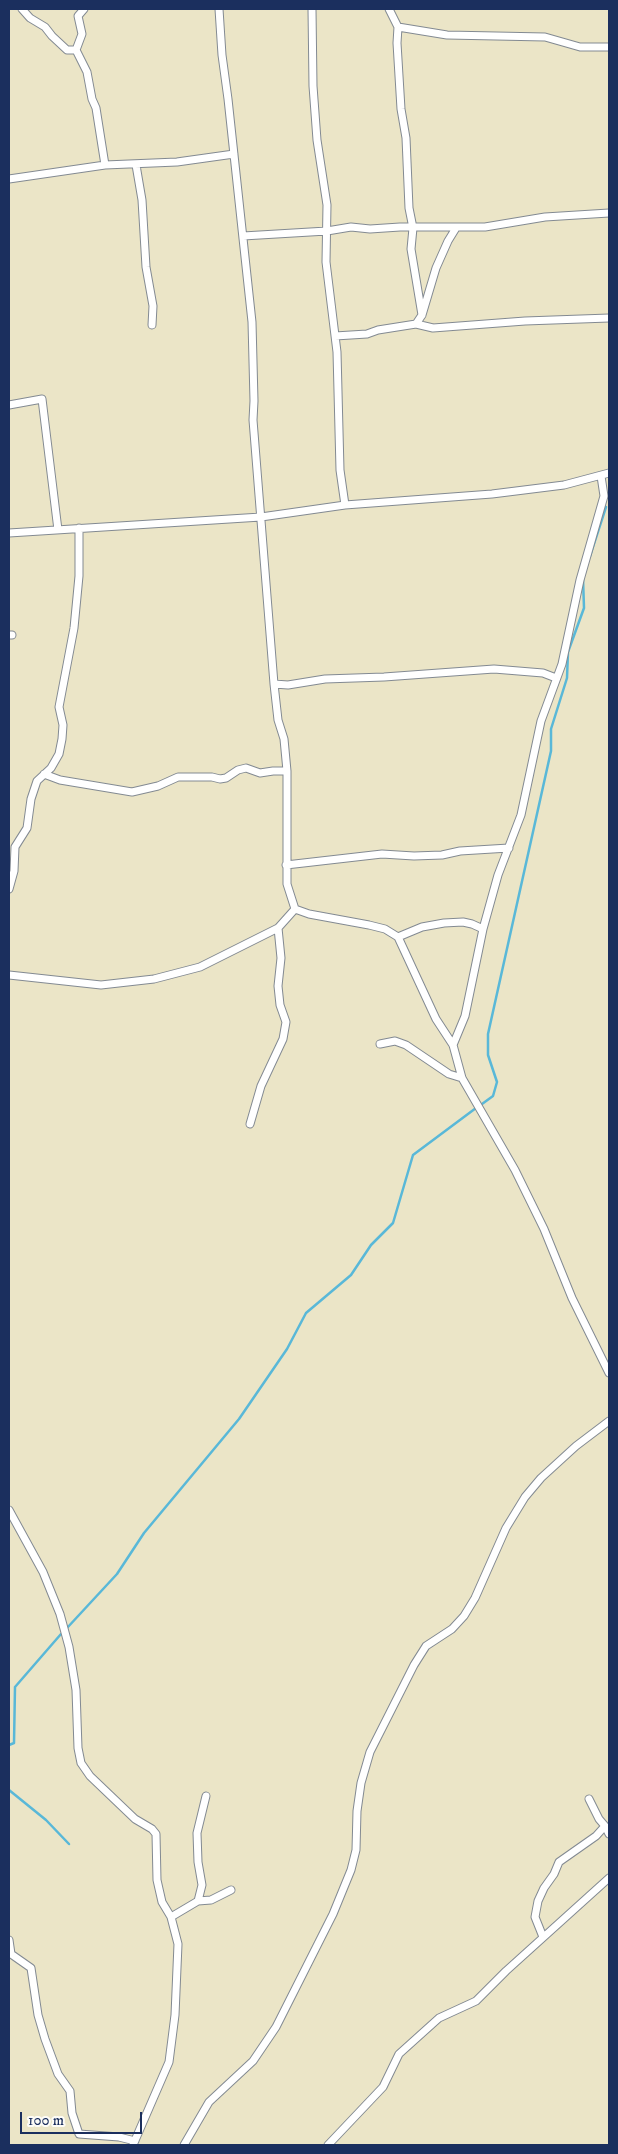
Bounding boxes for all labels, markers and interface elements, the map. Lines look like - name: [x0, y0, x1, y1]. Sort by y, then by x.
- scale bar: [22, 2102, 145, 2134]
- text: 100 m: [28, 2111, 64, 2130]

